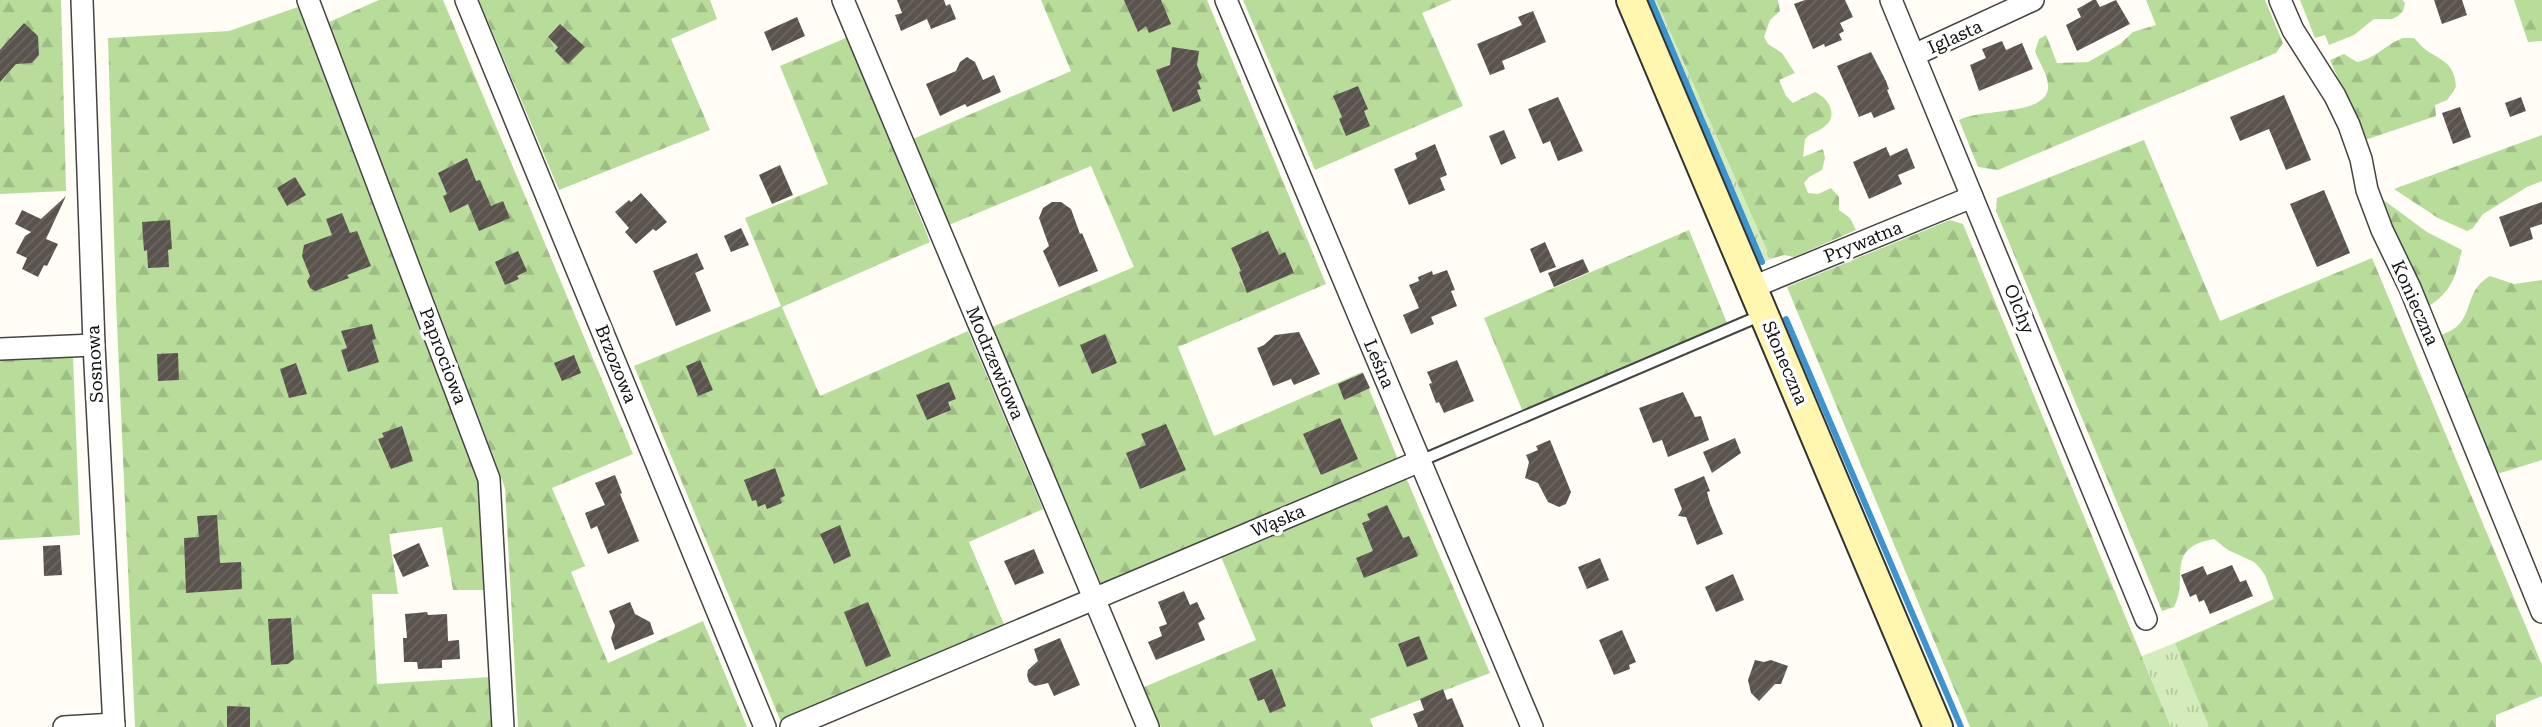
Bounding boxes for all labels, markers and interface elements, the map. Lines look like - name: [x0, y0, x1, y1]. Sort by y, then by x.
- street label: Iglasta: [1924, 15, 1985, 58]
- street label: Prywatna: [1821, 216, 1905, 267]
- street label: Konieczna: [2387, 257, 2444, 349]
- street label: Olchy: [2000, 281, 2039, 337]
- street label: Modrzewiowa: [962, 303, 1029, 423]
- street label: Paprociowa: [415, 305, 472, 407]
- street label: Słoneczna: [1758, 318, 1813, 408]
- street label: Brzozowa: [591, 322, 642, 406]
- street label: Sosnowa: [82, 324, 107, 403]
- street label: Leśna: [1360, 336, 1399, 392]
- street label: Wąska: [1248, 500, 1308, 541]

